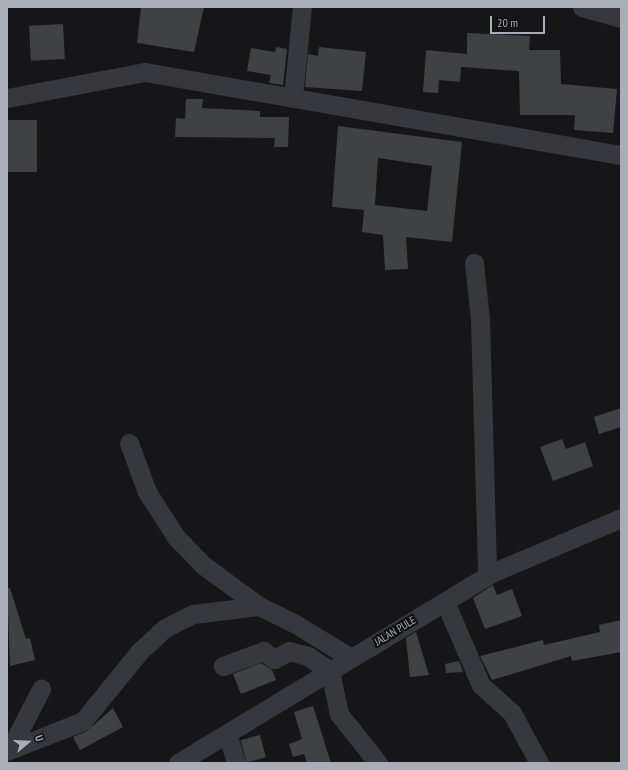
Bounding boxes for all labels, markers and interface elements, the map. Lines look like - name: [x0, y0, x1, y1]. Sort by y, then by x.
- scale bar: [492, 8, 547, 34]
- text: 20 m: [497, 15, 518, 30]
- street label: JALAN PULE: [372, 614, 418, 648]
- north arrow: [8, 722, 48, 762]
- text: U: [32, 733, 47, 743]

